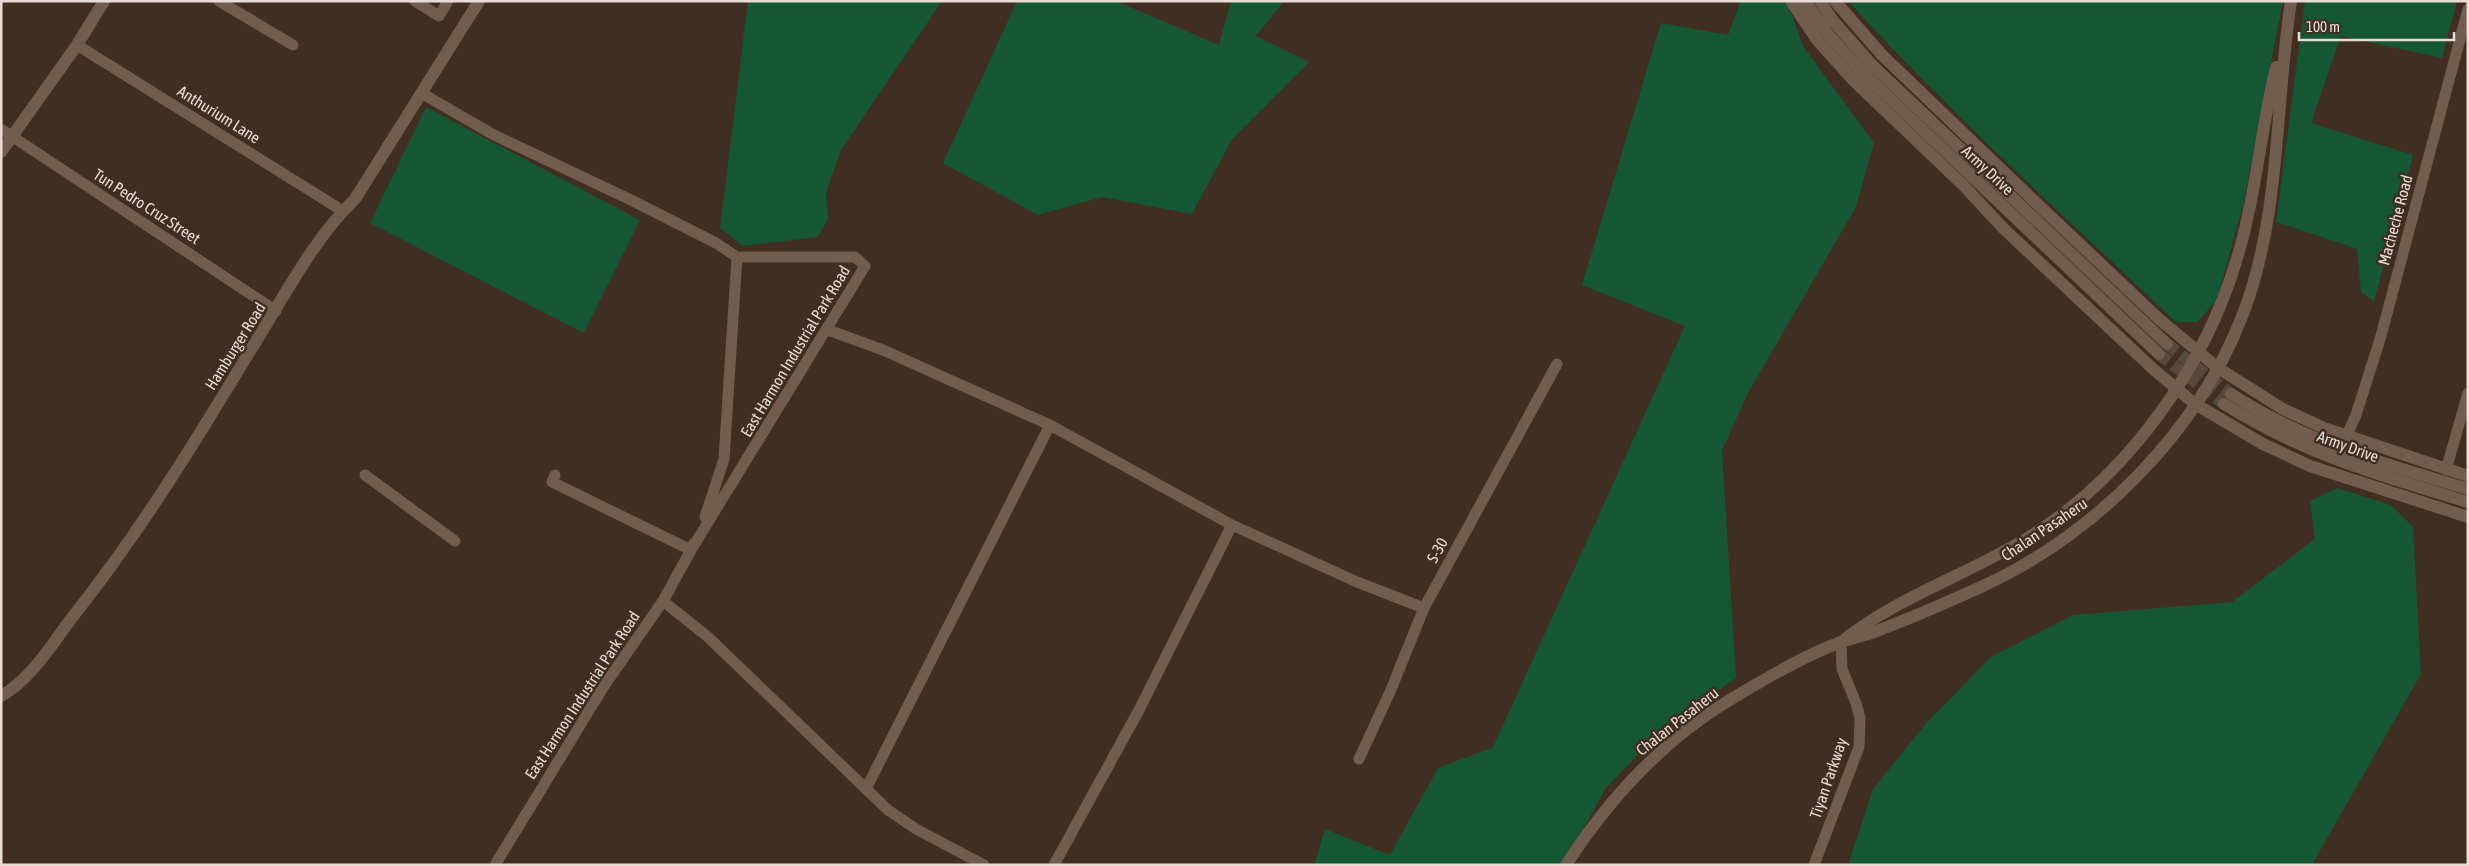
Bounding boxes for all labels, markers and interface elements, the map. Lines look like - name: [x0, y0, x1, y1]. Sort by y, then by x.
- scale bar: [2299, 10, 2454, 42]
- text: 100 m: [2306, 18, 2340, 35]
- street label: Anthurium Lane: [174, 81, 264, 147]
- street label: Army Drive: [1958, 142, 2018, 199]
- street label: Tun Pedro Cruz Street: [90, 165, 204, 247]
- street label: Macheche Road: [2374, 173, 2416, 267]
- street label: East Harmon Industrial Park Road: [737, 262, 853, 440]
- street label: Hamburger Road: [201, 299, 270, 393]
- street label: Army Drive: [2315, 427, 2381, 466]
- street label: Chalan Pasaheru: [1998, 494, 2090, 564]
- street label: S-30: [1423, 534, 1451, 566]
- street label: East Harmon Industrial Park Road: [521, 608, 643, 782]
- street label: Chalan Pasaheru: [1632, 683, 1722, 759]
- street label: Tiyan Parkway: [1806, 735, 1851, 821]

